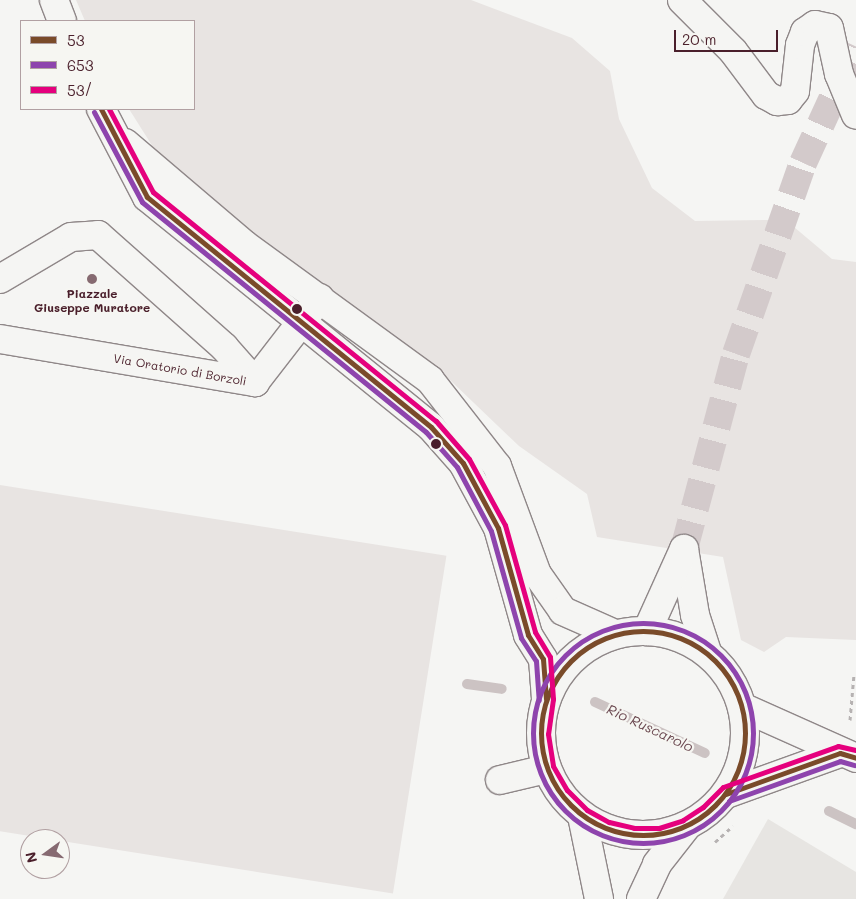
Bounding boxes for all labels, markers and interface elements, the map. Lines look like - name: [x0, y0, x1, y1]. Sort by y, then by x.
- legend: [20, 20, 195, 110]
- scale bar: [676, 20, 780, 52]
- text: 20 m: [682, 29, 716, 49]
- text: 53: [67, 30, 85, 50]
- text: 653: [67, 55, 94, 75]
- text: 53/: [67, 80, 92, 100]
- marker: Piazzale Giuseppe Muratore: [86, 273, 98, 285]
- place label: Piazzale Giuseppe Muratore: [34, 287, 150, 315]
- unlabelled marker: [292, 304, 302, 314]
- street label: Via Oratorio di Borzoli: [112, 351, 248, 389]
- unlabelled marker: [431, 439, 441, 449]
- water label: Rio Ruscarolo: [604, 701, 696, 755]
- north arrow: [20, 829, 70, 879]
- text: N: [20, 850, 41, 865]

